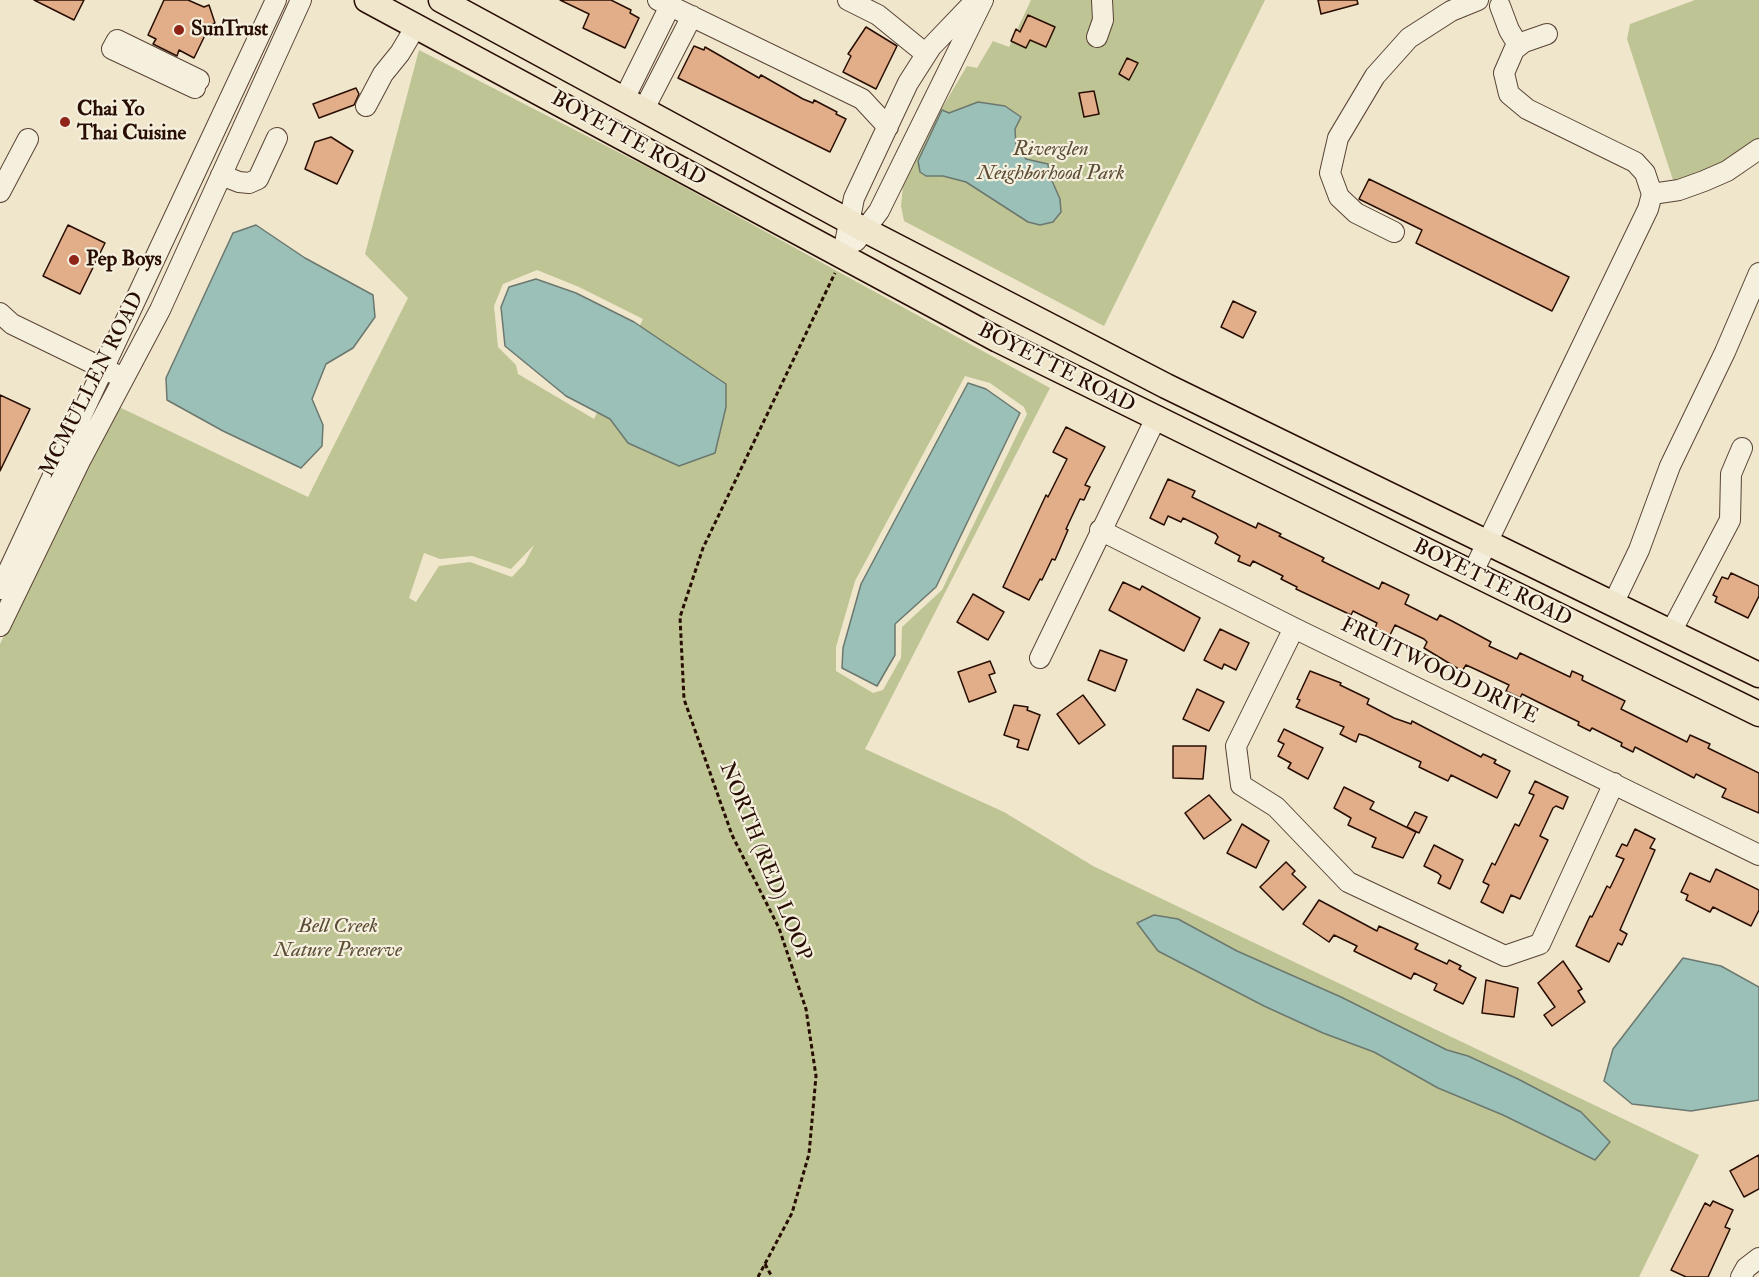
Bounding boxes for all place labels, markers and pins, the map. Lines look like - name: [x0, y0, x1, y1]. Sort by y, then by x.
- place label: SunTrust: [191, 17, 268, 43]
- marker: SunTrust: [172, 23, 186, 37]
- place label: Chai Yo Thai Cuisine: [77, 97, 186, 147]
- marker: Chai Yo Thai Cuisine: [58, 115, 72, 129]
- place label: Pep Boys: [86, 247, 162, 273]
- marker: Pep Boys: [67, 253, 81, 267]

